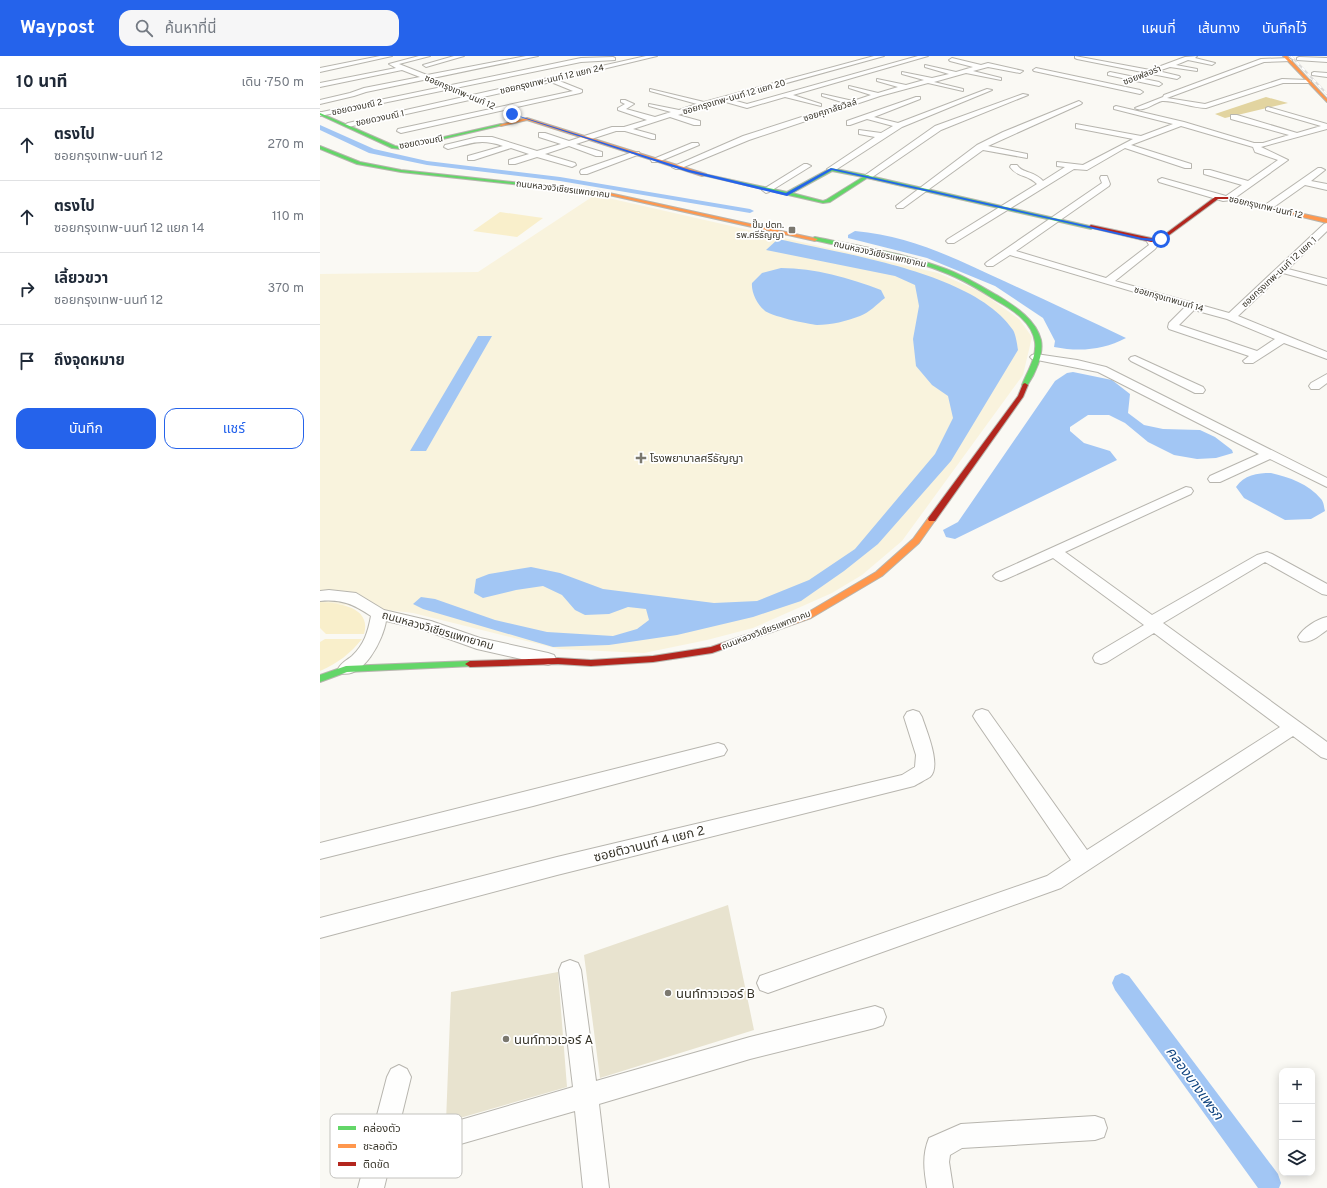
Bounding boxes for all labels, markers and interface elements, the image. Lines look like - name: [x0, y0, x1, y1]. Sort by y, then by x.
- search box: [119, 10, 399, 46]
- text: Waypost: [20, 16, 95, 40]
- icon: search: [133, 17, 155, 39]
- text: ค้นหาที่นี่: [165, 20, 216, 39]
- text: แผนที่: [1142, 21, 1176, 38]
- text: เส้นทาง: [1198, 21, 1240, 38]
- text: บันทึกไว้: [1262, 21, 1307, 38]
- street label: ซอยกรุงเทพ-นนท์ 12 แยก 24: [499, 62, 606, 97]
- street label: ซอยฟลอร่า: [1122, 63, 1163, 88]
- text: 10 นาที: [16, 72, 68, 94]
- street label: ซอยกรุงเทพ-นนท์ 12: [423, 73, 497, 112]
- text: เดิน · 750 m: [241, 75, 304, 91]
- street label: ซอยกรุงเทพ-นนท์ 12 แยก 20: [681, 77, 787, 117]
- street label: ซอยดวงมณี 2: [331, 97, 384, 118]
- street label: ซอยศุภาลัยวิลล์: [802, 97, 858, 124]
- route end: [503, 105, 521, 123]
- street label: ซอยดวงมณี 1: [355, 108, 405, 129]
- text: ตรงไป: [54, 126, 95, 145]
- street label: ซอยดวงมณี: [398, 133, 444, 152]
- icon: ahead: [16, 134, 38, 156]
- text: 270 m: [267, 137, 304, 153]
- text: ซอยกรุงเทพ-นนท์ 12: [54, 149, 163, 165]
- street label: ถนนหลวงวิเชียรแพทยาคม: [515, 178, 611, 201]
- street label: ซอยกรุงเทพ-นนท์ 12: [1228, 194, 1304, 221]
- text: ตรงไป: [54, 198, 95, 217]
- icon: ahead: [16, 206, 38, 228]
- text: 110 m: [272, 209, 304, 225]
- place label: ปั๊ม ปตท. รพ.ศรีธัญญา: [736, 218, 784, 241]
- text: ซอยกรุงเทพ-นนท์ 12 แยก 14: [54, 221, 205, 237]
- marker: ปั๊ม ปตท. รพ.ศรีธัญญา: [787, 225, 797, 235]
- route start: [1152, 230, 1170, 248]
- street label: ซอยกรุงเทพ-นนท์ 12 แยก 1: [1239, 235, 1319, 310]
- street label: ถนนหลวงวิเชียรแพทยาคม: [833, 238, 927, 270]
- text: เลี้ยวขวา: [54, 270, 108, 289]
- icon: right: [16, 278, 38, 300]
- text: 370 m: [267, 281, 304, 297]
- street label: ซอยกรุงเทพนนท์ 14: [1133, 284, 1205, 315]
- text: ซอยกรุงเทพ-นนท์ 12: [54, 293, 163, 309]
- icon: arrive: [16, 350, 38, 372]
- text: ถึงจุดหมาย: [54, 352, 125, 371]
- button: บันทึก: [16, 408, 156, 449]
- button: แชร์: [164, 408, 304, 449]
- marker: โรงพยาบาลศรีธัญญา: [635, 452, 647, 464]
- place label: โรงพยาบาลศรีธัญญา: [650, 452, 743, 466]
- street label: ถนนหลวงวิเชียรแพทยาคม: [380, 608, 495, 654]
- street label: ถนนหลวงวิเชียรแพทยาคม: [720, 608, 812, 653]
- street label: ซอยติวานนท์ 4 แยก 2: [592, 823, 707, 866]
- place label: นนท์ทาวเวอร์ B: [676, 987, 755, 1003]
- marker: นนท์ทาวเวอร์ B: [663, 988, 673, 998]
- place label: นนท์ทาวเวอร์ A: [514, 1033, 593, 1049]
- marker: นนท์ทาวเวอร์ A: [501, 1034, 511, 1044]
- water label: คลองบางแพรก: [1162, 1044, 1226, 1124]
- map controls: [1279, 1068, 1315, 1176]
- button: +: [1279, 1068, 1315, 1104]
- button: −: [1279, 1104, 1315, 1140]
- legend: [330, 1114, 462, 1178]
- text: คล่องตัว: [363, 1122, 401, 1136]
- text: ชะลอตัว: [363, 1140, 398, 1154]
- button: layers: [1279, 1140, 1315, 1176]
- text: ติดขัด: [363, 1158, 390, 1172]

